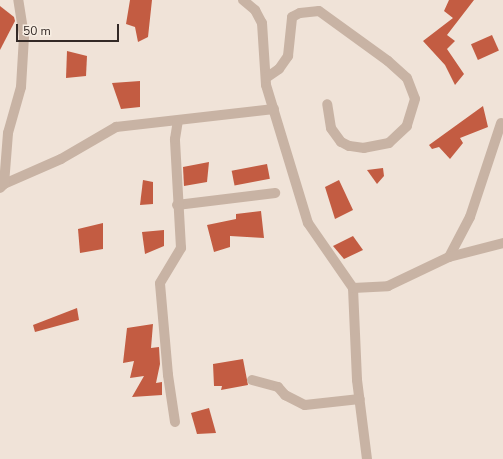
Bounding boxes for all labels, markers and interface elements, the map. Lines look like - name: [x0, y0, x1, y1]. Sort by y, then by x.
- scale bar: [18, 16, 121, 42]
- text: 50 m: [23, 23, 51, 39]

